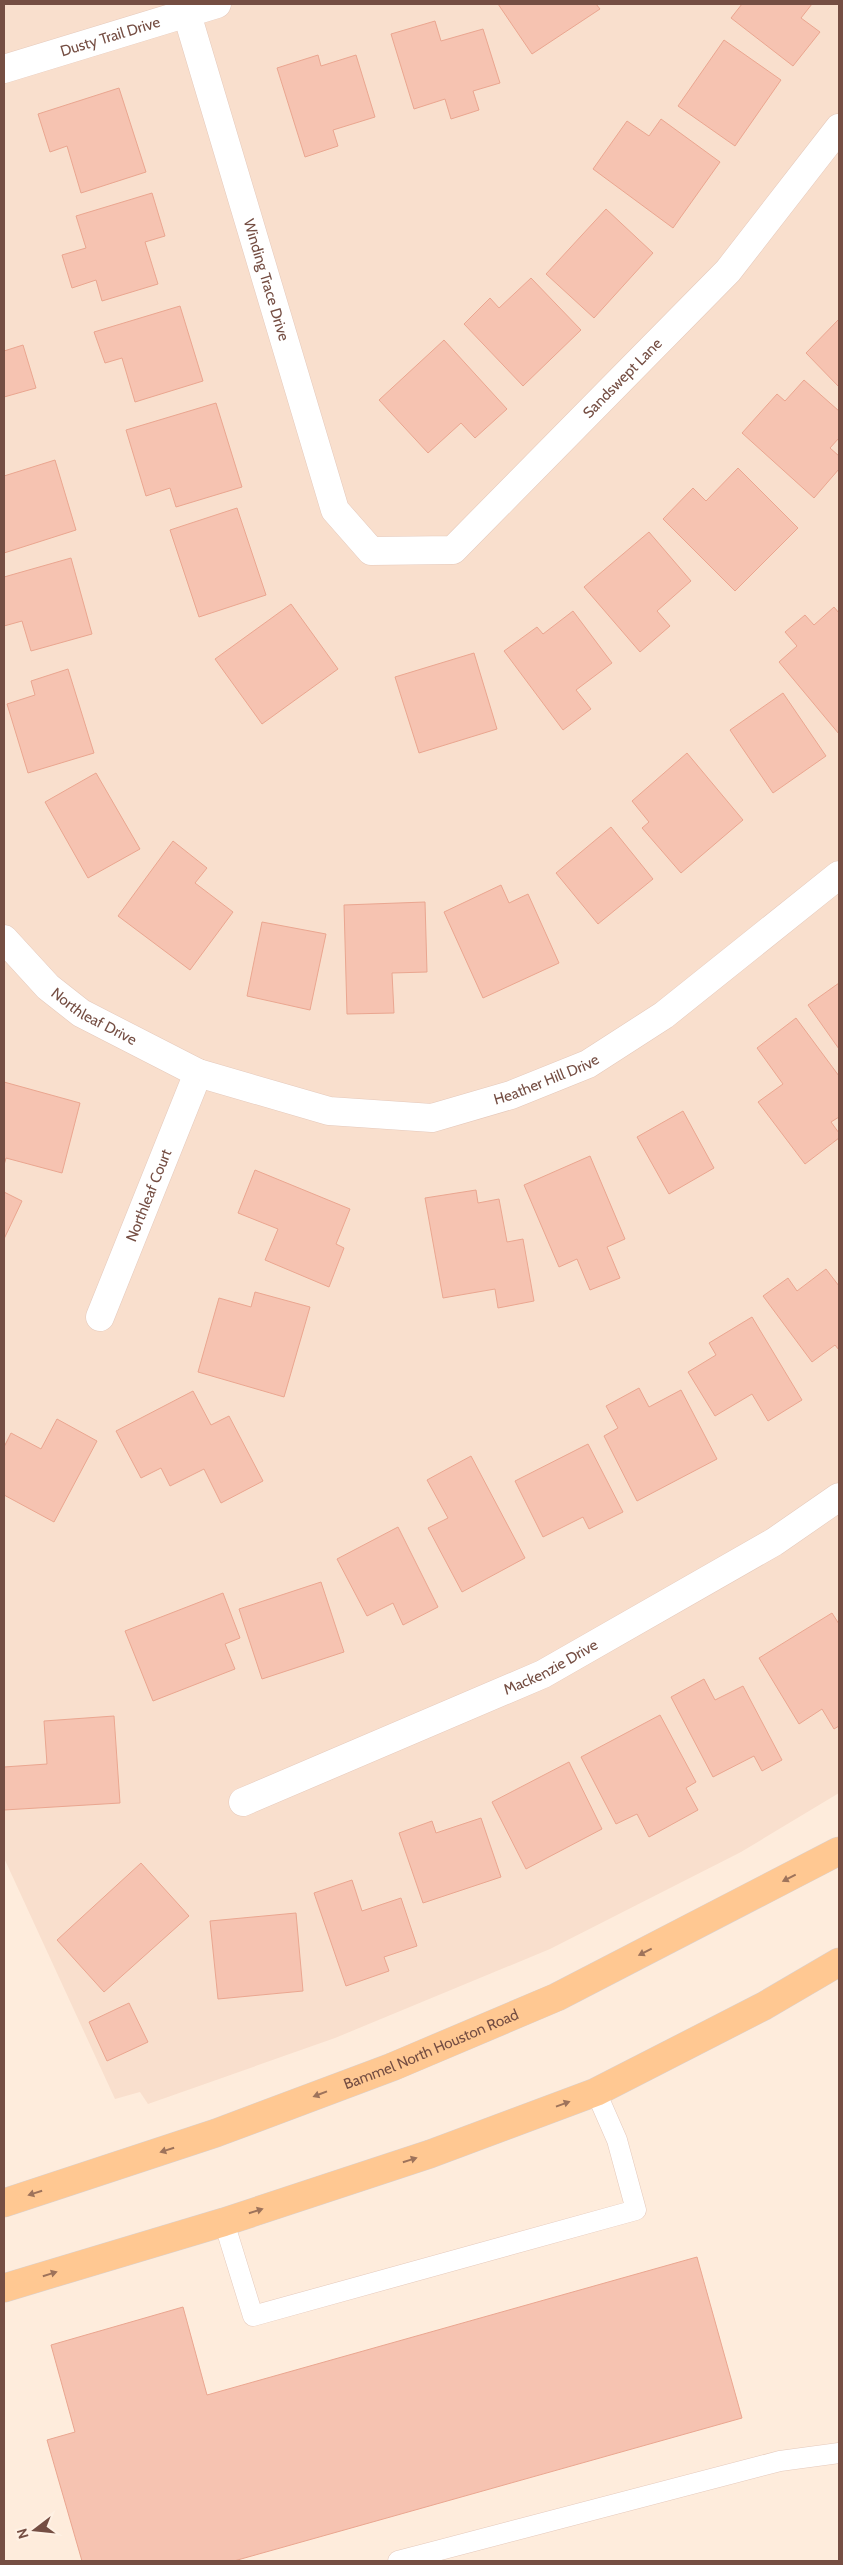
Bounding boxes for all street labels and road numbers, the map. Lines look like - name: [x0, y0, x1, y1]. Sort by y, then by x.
- street label: Dusty Trail Drive: [58, 13, 162, 60]
- street label: Winding Trace Drive: [240, 217, 293, 343]
- street label: Sandswept Lane: [579, 334, 666, 422]
- street label: Northleaf Drive: [47, 984, 140, 1049]
- street label: Heather Hill Drive: [492, 1050, 603, 1109]
- street label: Northleaf Court: [122, 1147, 175, 1244]
- street label: Mackenzie Drive: [501, 1635, 601, 1699]
- street label: Bammel North Houston Road: [341, 2005, 521, 2093]

